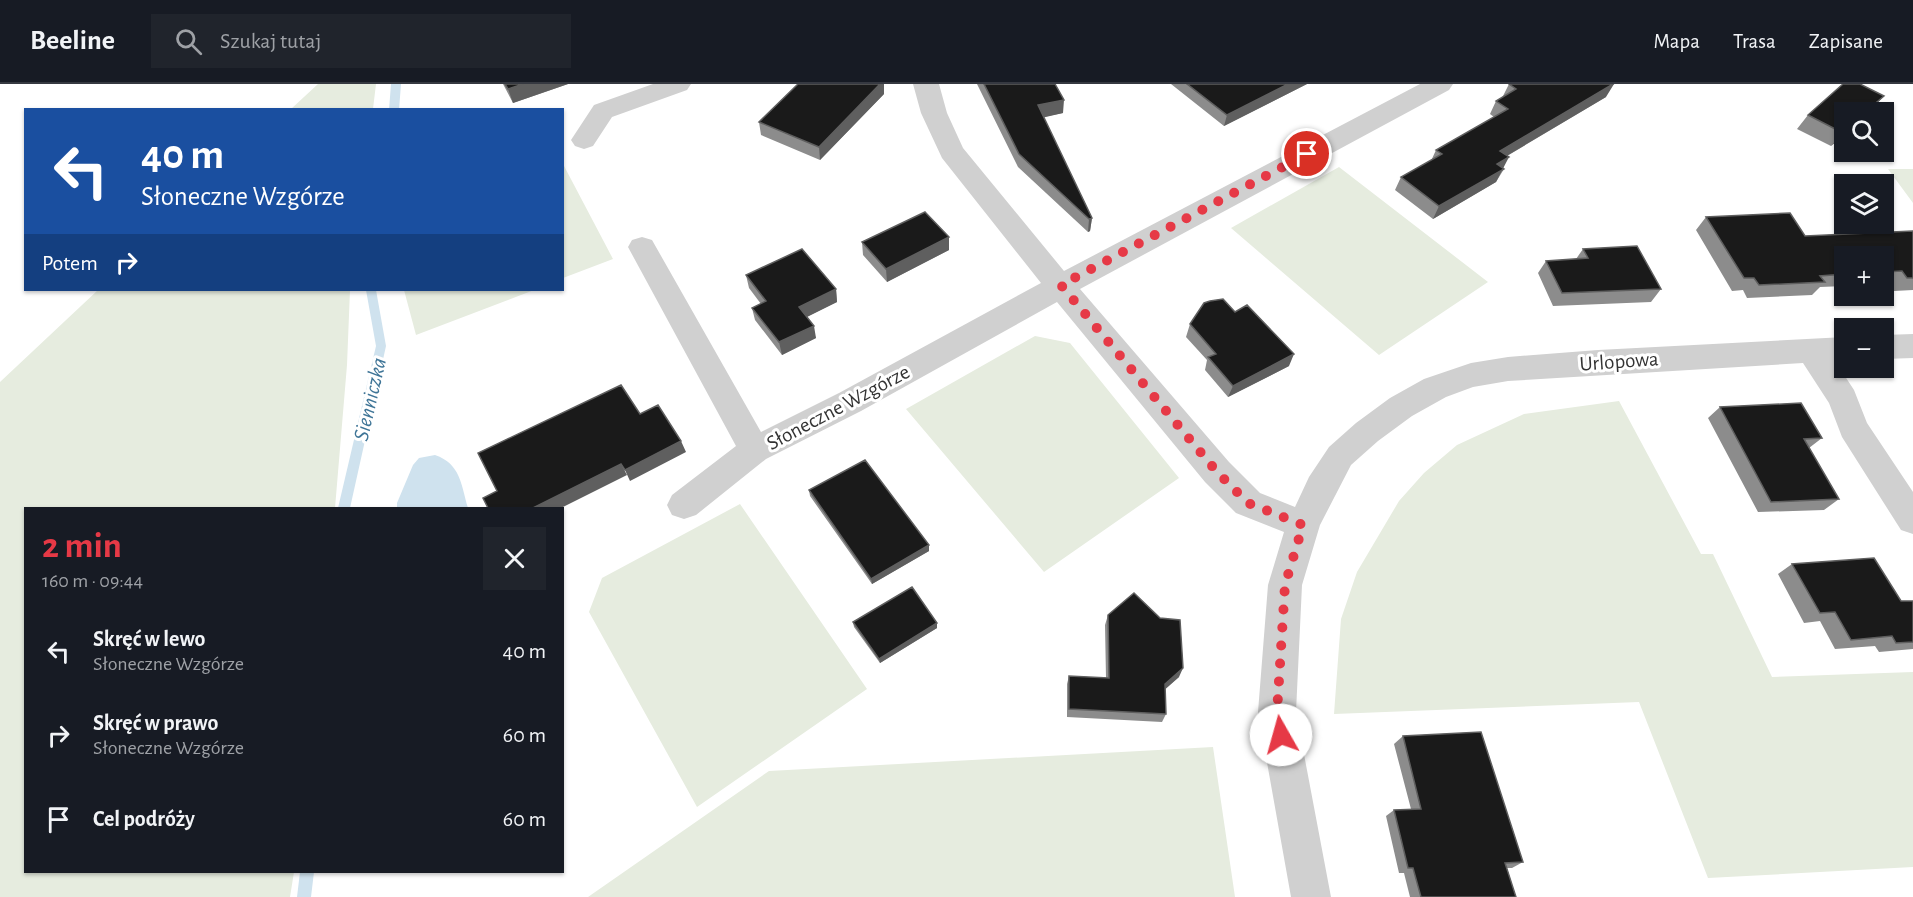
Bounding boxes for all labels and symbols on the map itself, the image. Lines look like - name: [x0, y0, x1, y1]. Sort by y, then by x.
- pin: [1281, 128, 1332, 179]
- street label: Urlopowa: [1579, 348, 1660, 375]
- water label: Sienniczka: [350, 356, 390, 443]
- street label: Słoneczne Wzgórze: [763, 361, 913, 454]
- position arrow: [1249, 703, 1313, 767]

